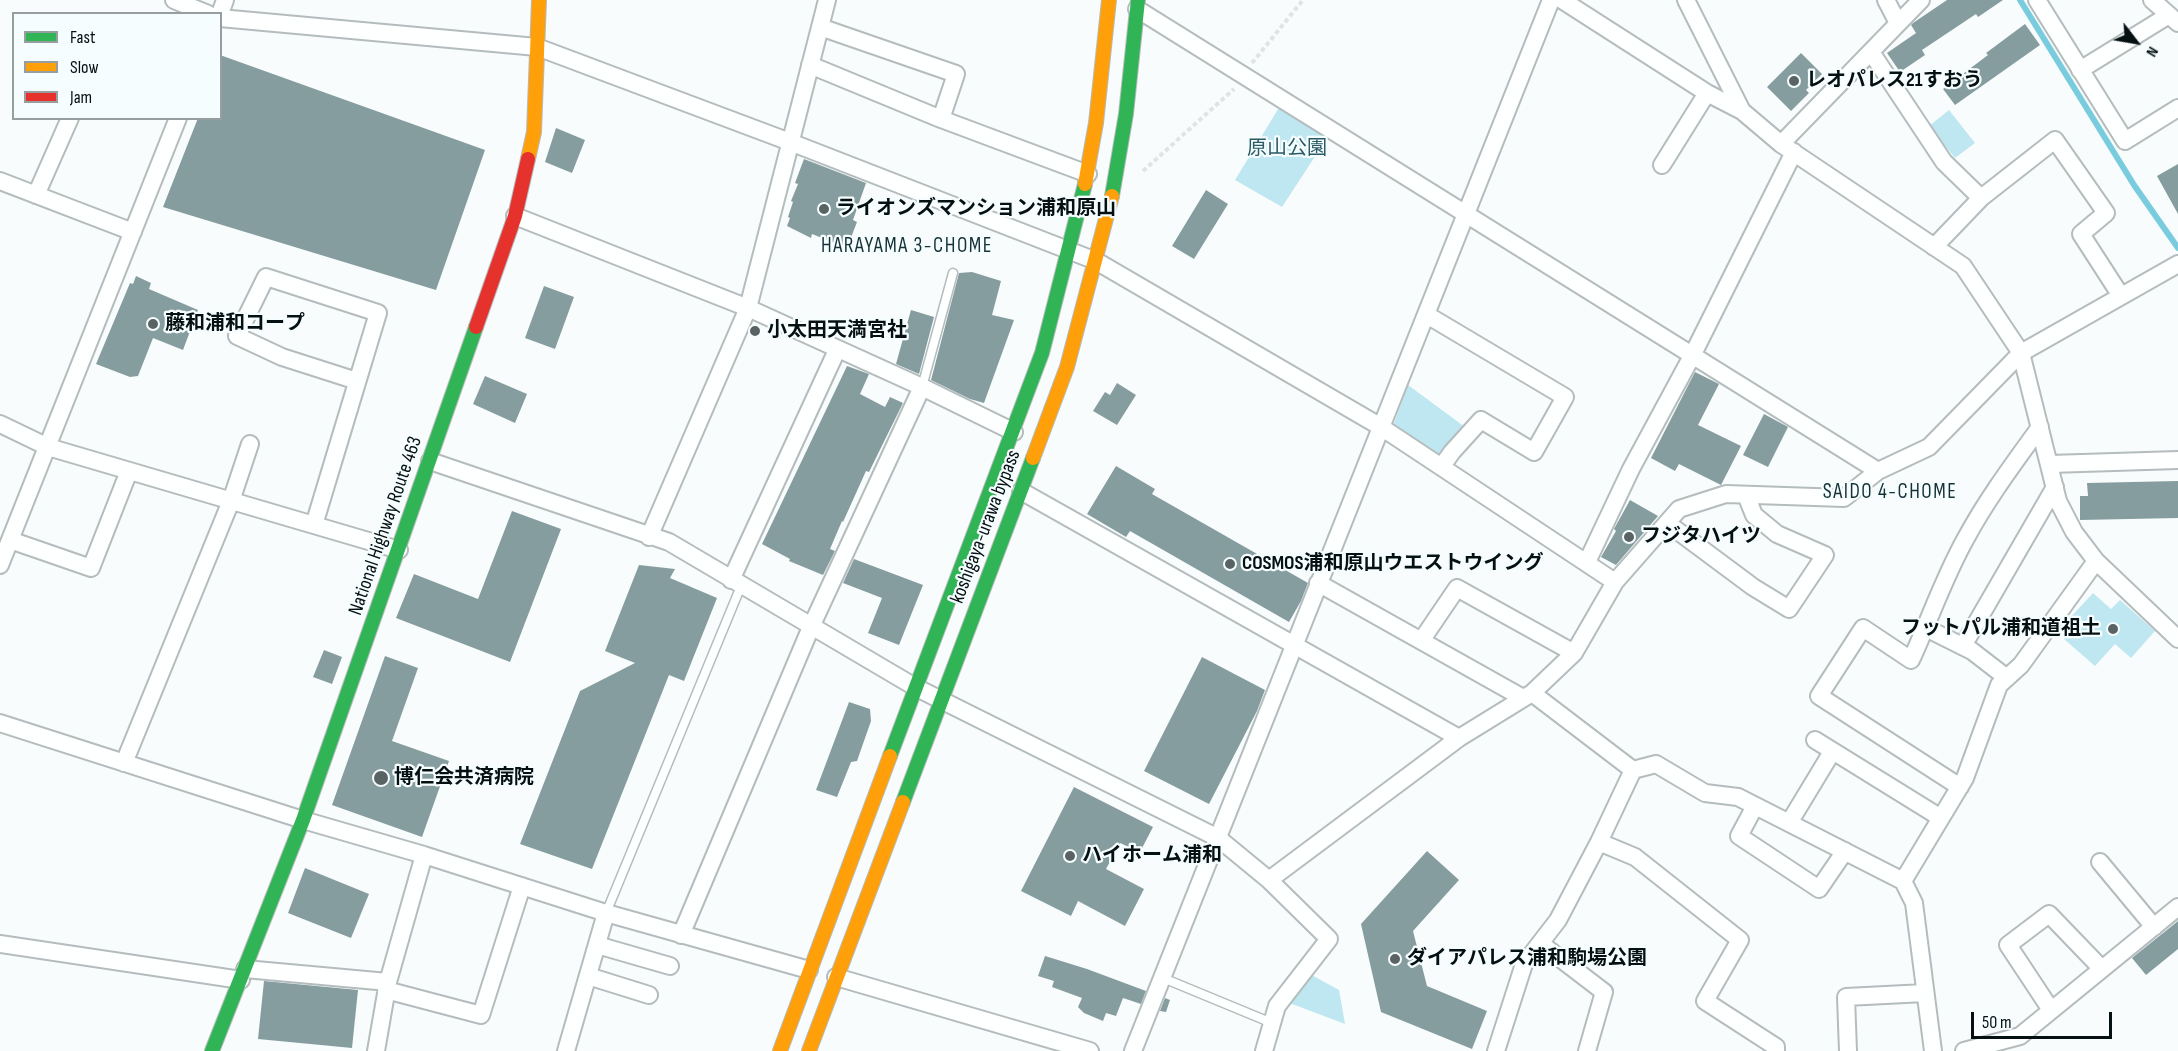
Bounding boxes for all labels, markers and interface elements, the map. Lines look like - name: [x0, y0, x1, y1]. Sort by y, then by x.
- legend: [12, 12, 222, 120]
- north arrow: [2106, 12, 2166, 72]
- text: Fast: [70, 27, 95, 48]
- text: N: [2142, 43, 2162, 60]
- text: Slow: [70, 57, 99, 78]
- place label: レオパレス21すおう: [1806, 69, 1983, 93]
- marker: レオパレス21すおう: [1787, 74, 1801, 88]
- text: Jam: [70, 87, 92, 108]
- park label: 原山公園: [1247, 137, 1327, 161]
- place label: ライオンズマンション浦和原山: [836, 197, 1116, 221]
- marker: ライオンズマンション浦和原山: [817, 202, 831, 216]
- district label: HARAYAMA 3-CHOME: [821, 234, 993, 260]
- place label: 藤和浦和コープ: [165, 312, 305, 336]
- marker: 藤和浦和コープ: [146, 317, 160, 331]
- place label: 小太田天満宮社: [767, 319, 907, 343]
- marker: 小太田天満宮社: [748, 324, 762, 338]
- street label: National Highway Route 463: [344, 434, 428, 618]
- street label: koshigaya-urawa bypass: [946, 447, 1026, 607]
- district label: SAIDO 4-CHOME: [1823, 480, 1957, 506]
- place label: フジタハイツ: [1641, 525, 1761, 549]
- marker: フジタハイツ: [1622, 530, 1636, 544]
- place label: COSMOS浦和原山ウエストウイング: [1242, 552, 1543, 576]
- marker: COSMOS浦和原山ウエストウイング: [1223, 557, 1237, 571]
- place label: フットパル浦和道祖土: [1901, 617, 2101, 641]
- marker: フットパル浦和道祖土: [2106, 622, 2120, 636]
- place label: 博仁会共済病院: [394, 766, 534, 790]
- marker: 博仁会共済病院: [372, 769, 390, 787]
- place label: ハイホーム浦和: [1082, 844, 1222, 868]
- marker: ハイホーム浦和: [1063, 849, 1077, 863]
- place label: ダイアパレス浦和駒場公園: [1407, 947, 1647, 971]
- marker: ダイアパレス浦和駒場公園: [1388, 952, 1402, 966]
- scale bar: [1974, 1000, 2115, 1038]
- text: 50 m: [1982, 1012, 2012, 1033]

